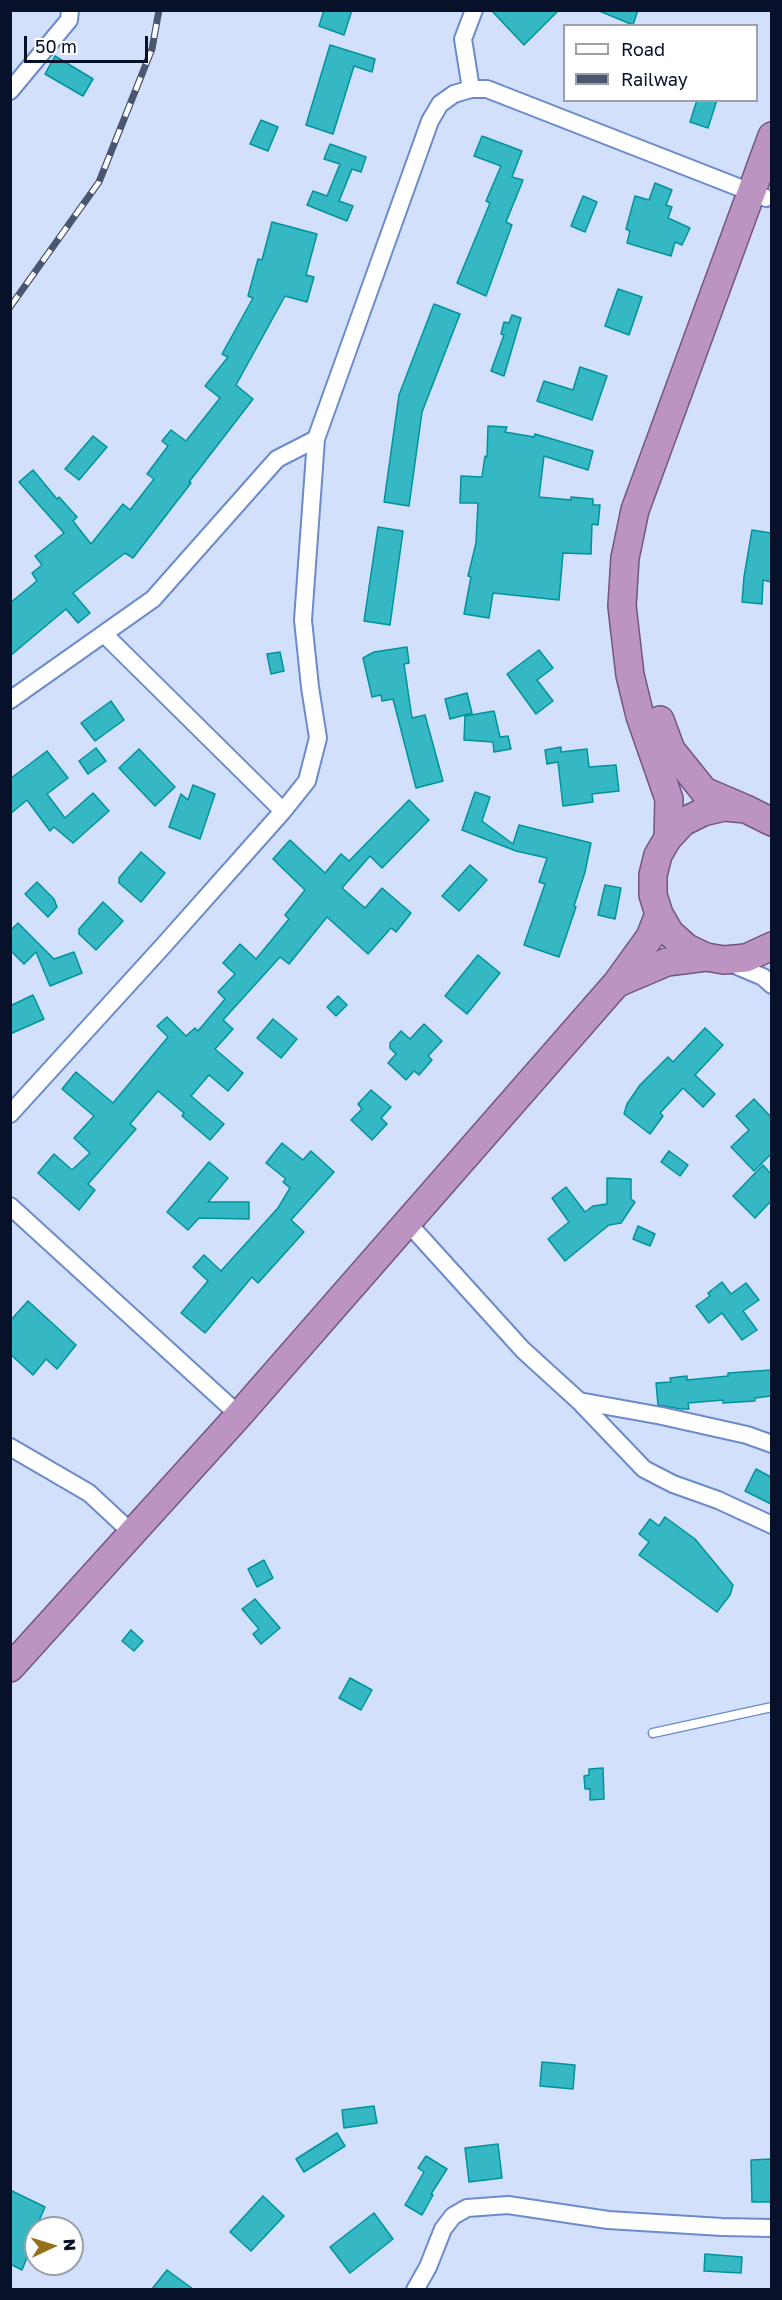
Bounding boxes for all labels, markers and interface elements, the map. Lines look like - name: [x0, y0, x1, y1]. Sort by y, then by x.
- scale bar: [27, 24, 152, 62]
- legend: [563, 24, 758, 102]
- text: 50 m: [35, 35, 77, 57]
- text: Road: [621, 38, 665, 60]
- text: Railway: [621, 68, 688, 90]
- north arrow: [24, 2216, 84, 2276]
- text: N: [60, 2238, 80, 2252]

